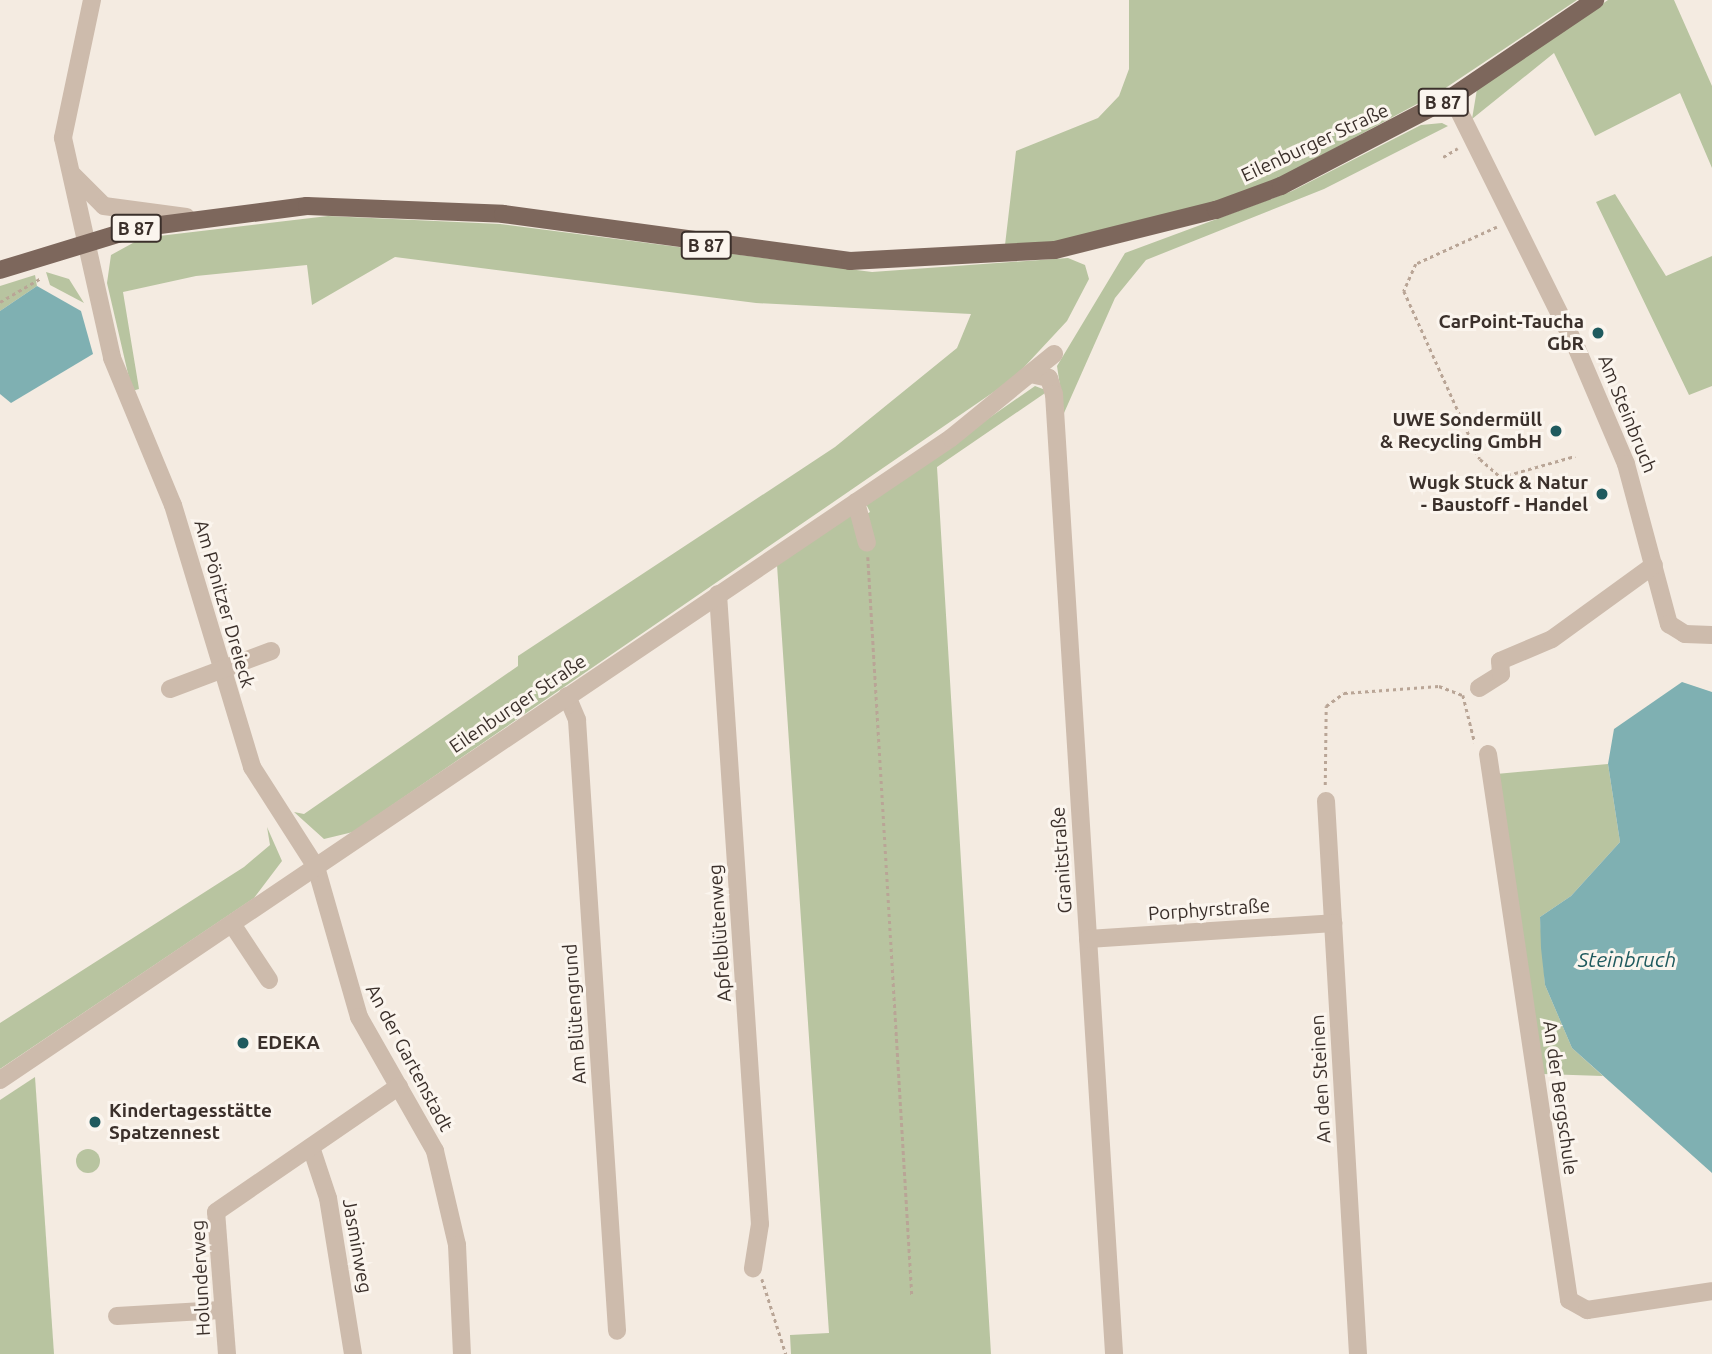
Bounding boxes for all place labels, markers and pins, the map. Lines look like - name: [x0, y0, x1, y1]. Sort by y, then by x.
- place label: CarPoint-Taucha GbR: [1438, 311, 1584, 355]
- marker: CarPoint-Taucha GbR: [1590, 325, 1606, 341]
- place label: UWE Sondermüll & Recycling GmbH: [1380, 409, 1542, 453]
- marker: UWE Sondermüll & Recycling GmbH: [1548, 423, 1564, 439]
- place label: Wugk Stuck & Natur - Baustoff - Handel: [1409, 472, 1588, 516]
- marker: Wugk Stuck & Natur - Baustoff - Handel: [1594, 486, 1610, 502]
- place label: EDEKA: [257, 1032, 320, 1054]
- marker: EDEKA: [235, 1035, 251, 1051]
- place label: Kindertagesstätte Spatzennest: [109, 1100, 272, 1144]
- marker: Kindertagesstätte Spatzennest: [87, 1114, 103, 1130]

